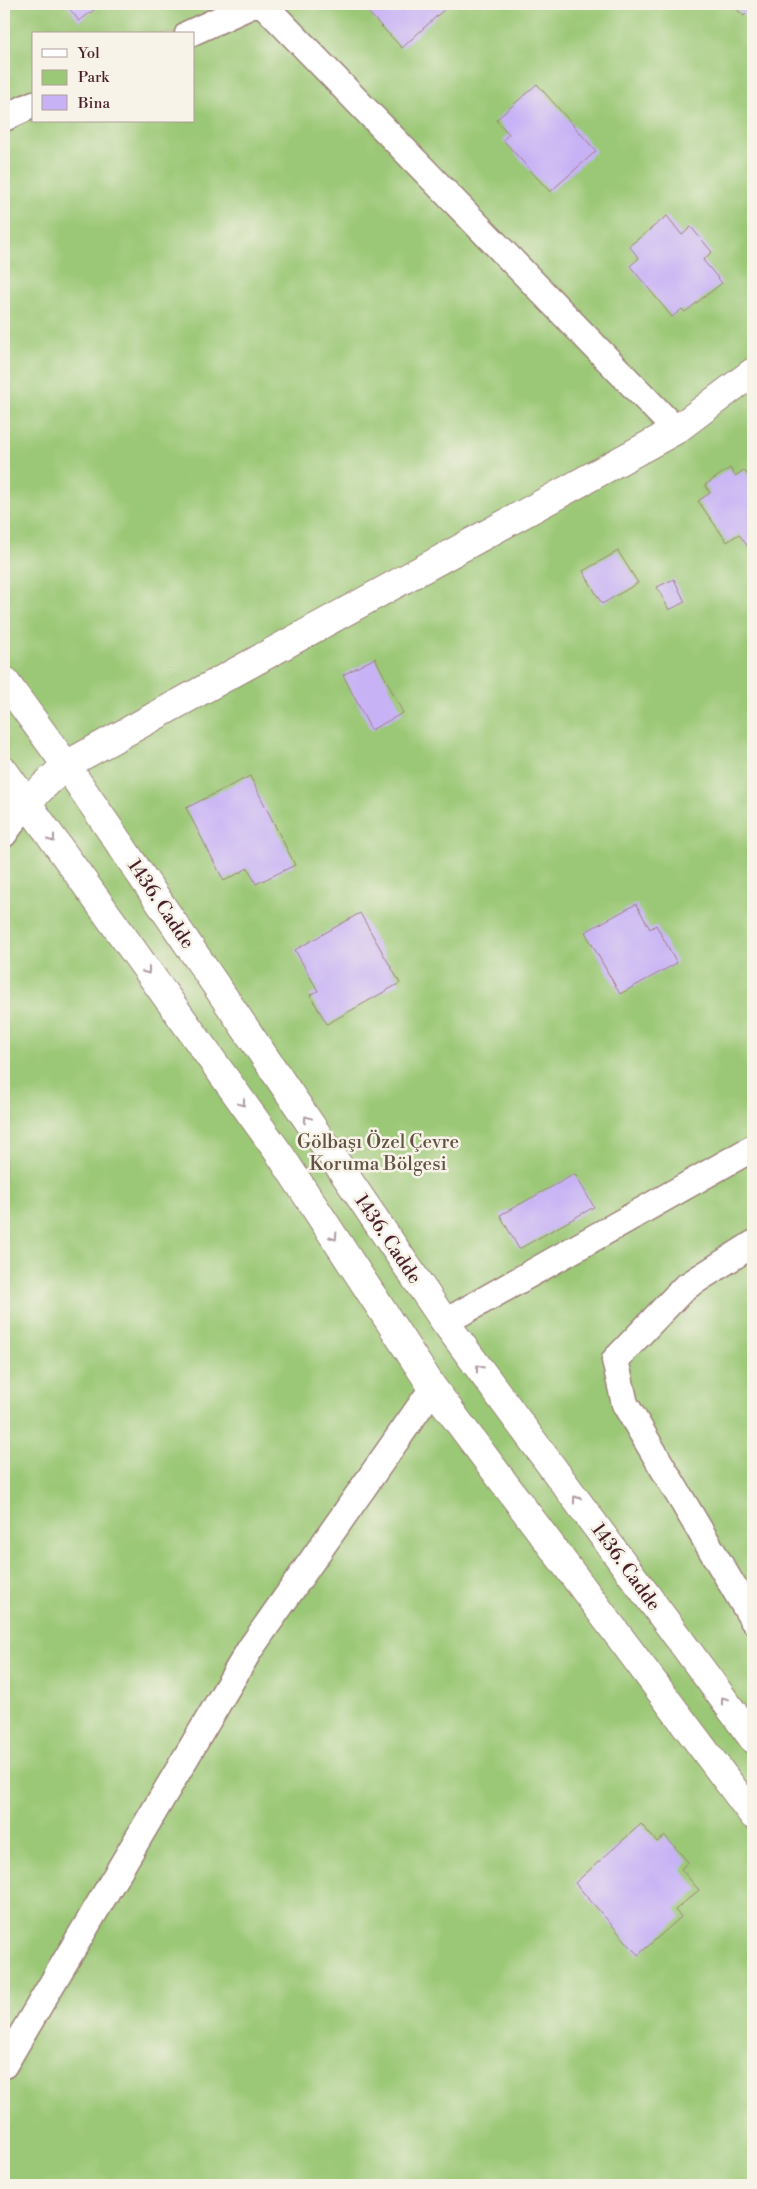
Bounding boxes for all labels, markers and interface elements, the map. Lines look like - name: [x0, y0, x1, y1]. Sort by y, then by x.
- legend: [32, 32, 195, 122]
- text: Yol: [77, 44, 100, 63]
- text: Park: [78, 68, 110, 87]
- text: Bina: [77, 94, 110, 113]
- one-way arrow: [46, 833, 55, 843]
- street label: 1436. Cadde: [122, 855, 200, 953]
- one-way arrow: [141, 965, 150, 975]
- one-way arrow: [236, 1097, 245, 1107]
- one-way arrow: [304, 1115, 313, 1125]
- park label: Gölbaşı Özel Çevre Koruma Bölgesi: [297, 1129, 459, 1176]
- street label: 1436. Cadde: [349, 1190, 427, 1288]
- one-way arrow: [327, 1232, 337, 1241]
- one-way arrow: [476, 1364, 485, 1374]
- one-way arrow: [573, 1496, 581, 1505]
- street label: 1436. Cadde: [586, 1518, 666, 1616]
- one-way arrow: [721, 1696, 730, 1706]

